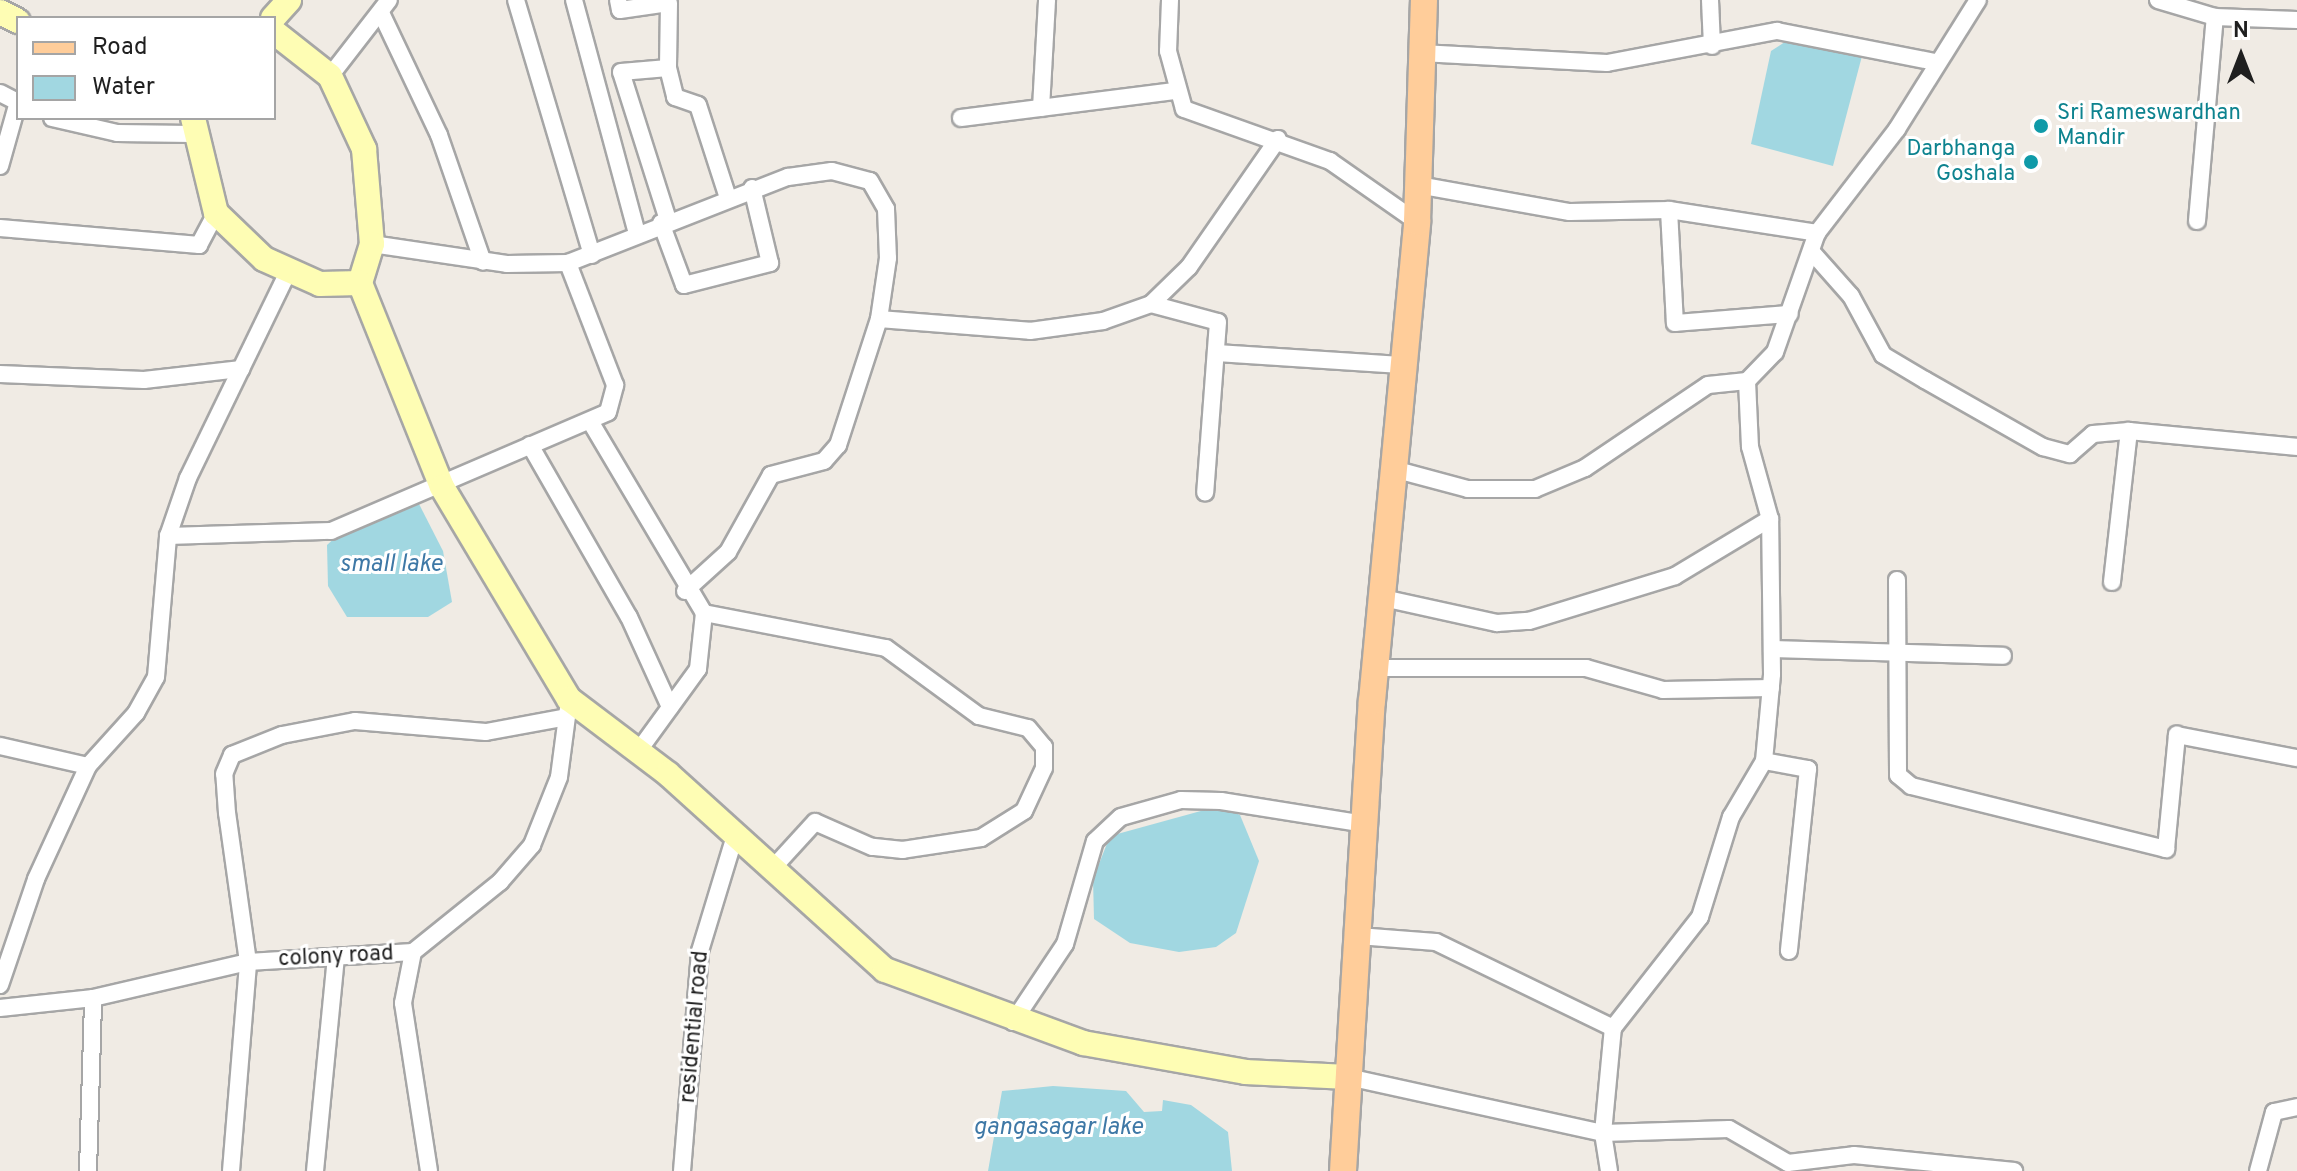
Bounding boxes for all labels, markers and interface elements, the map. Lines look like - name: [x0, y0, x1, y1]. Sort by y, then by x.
- legend: [16, 16, 276, 120]
- north arrow: [2201, 16, 2281, 96]
- text: N: [2233, 18, 2249, 45]
- text: Road: [92, 33, 148, 63]
- text: Water: [92, 73, 155, 103]
- place label: Sri Rameswardhan Mandir: [2057, 100, 2241, 152]
- marker: Sri Rameswardhan Mandir: [2032, 117, 2050, 135]
- place label: Darbhanga Goshala: [1907, 136, 2015, 188]
- marker: Darbhanga Goshala: [2022, 153, 2040, 171]
- water label: small lake: [340, 552, 442, 580]
- street label: colony road: [278, 941, 394, 973]
- street label: residential road: [675, 950, 715, 1104]
- water label: gangasagar lake: [973, 1115, 1143, 1143]

